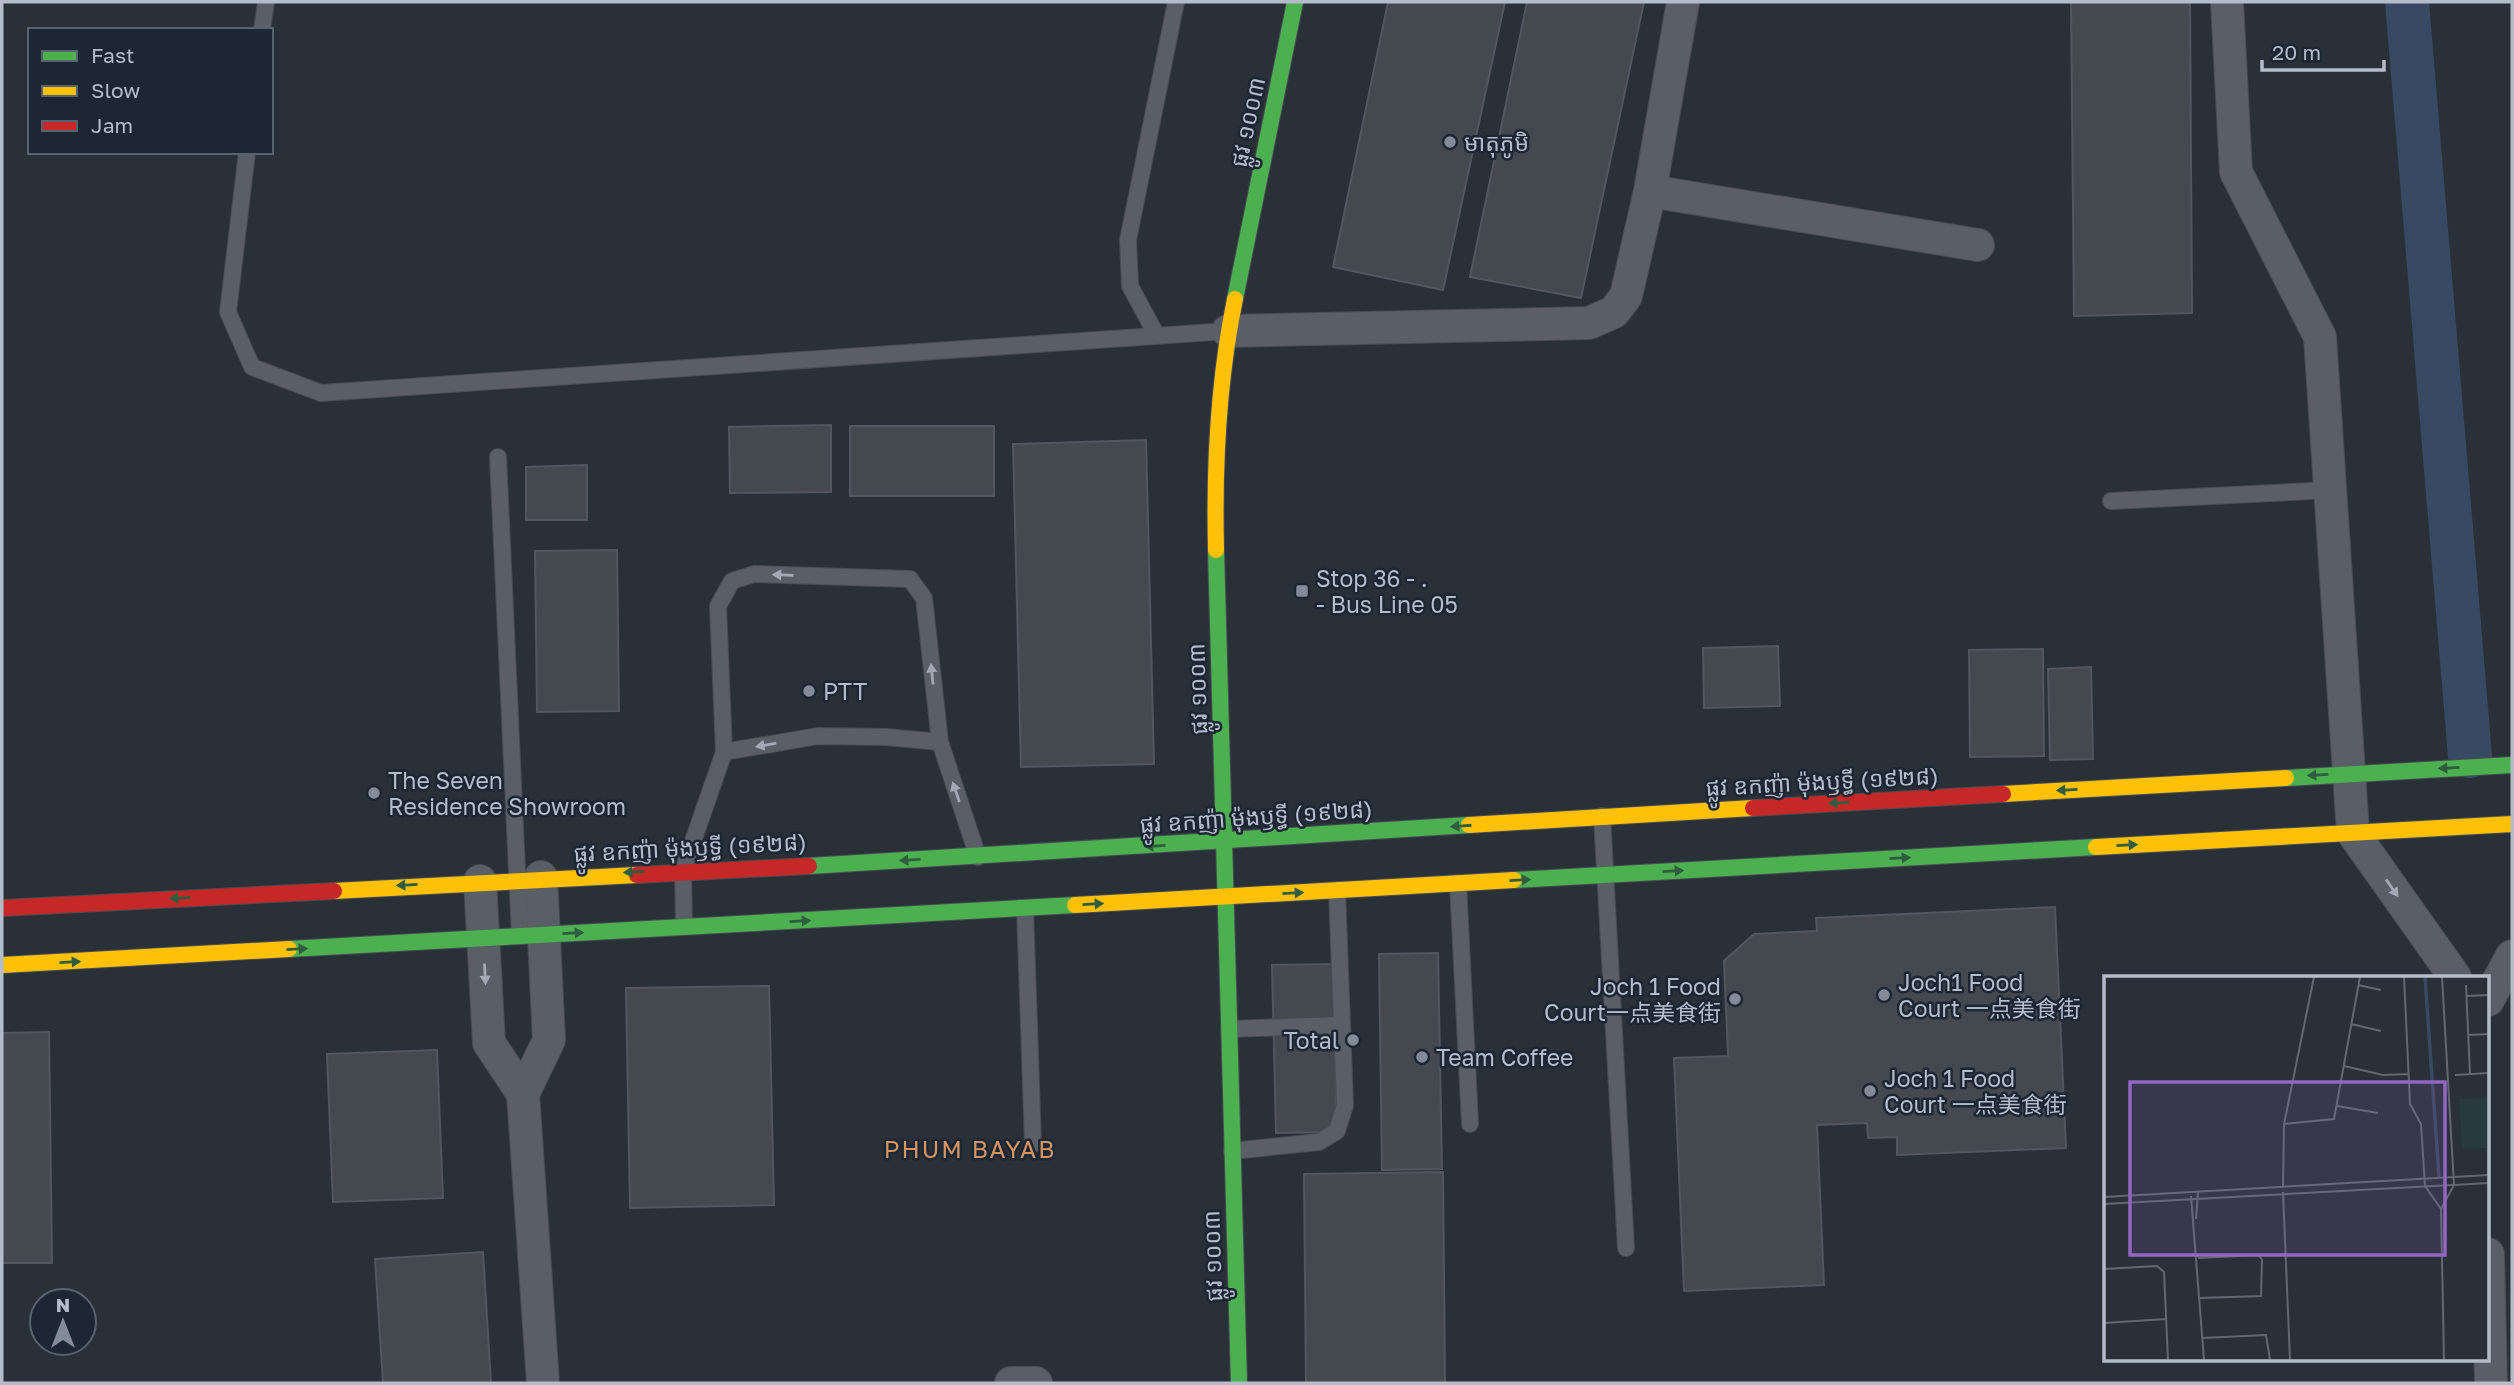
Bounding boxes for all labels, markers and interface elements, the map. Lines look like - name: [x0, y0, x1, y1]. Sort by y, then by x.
- legend: [28, 28, 273, 154]
- scale bar: [2262, 28, 2384, 72]
- text: 20 m: [2272, 39, 2321, 65]
- text: Fast: [91, 42, 134, 68]
- street label: ផ្លូវ ១០០៣: [1224, 74, 1279, 171]
- text: Slow: [91, 77, 140, 103]
- text: Jam: [91, 112, 133, 138]
- place label: មាតុភូមិ: [1464, 128, 1529, 159]
- marker: មាតុភូមិ: [1442, 134, 1458, 150]
- place label: Stop 36 - . - Bus Line 05: [1316, 564, 1458, 618]
- one-way arrow: [772, 569, 794, 581]
- marker: Stop 36 - . - Bus Line 05: [1294, 583, 1310, 599]
- street label: ផ្លូវ ១០០៣: [1181, 642, 1221, 735]
- one-way arrow: [927, 663, 938, 685]
- place label: PTT: [823, 677, 867, 705]
- marker: PTT: [801, 683, 817, 699]
- one-way arrow: [755, 740, 777, 751]
- street label: ផ្លូវ ឧកញ៉ា ម៉ុងឫទ្ធី (១៩២៨): [1705, 761, 1940, 810]
- one-way arrow: [2438, 763, 2460, 774]
- place label: The Seven Residence Showroom: [388, 766, 626, 820]
- one-way arrow: [2307, 770, 2329, 781]
- one-way arrow: [951, 781, 961, 802]
- one-way arrow: [2055, 784, 2077, 795]
- marker: The Seven Residence Showroom: [366, 785, 382, 801]
- street label: ផ្លូវ ឧកញ៉ា ម៉ុងឫទ្ធី (១៩២៨): [1139, 794, 1374, 847]
- one-way arrow: [1828, 797, 1850, 808]
- one-way arrow: [1450, 821, 1472, 832]
- street label: ផ្លូវ ឧកញ៉ា ម៉ុងឫទ្ធី (១៩២៨): [573, 827, 808, 876]
- one-way arrow: [1144, 840, 1166, 851]
- one-way arrow: [2117, 840, 2139, 851]
- one-way arrow: [1889, 853, 1911, 864]
- one-way arrow: [899, 854, 921, 865]
- one-way arrow: [1662, 865, 1684, 876]
- one-way arrow: [623, 867, 645, 878]
- one-way arrow: [1509, 874, 1531, 885]
- one-way arrow: [2385, 879, 2399, 897]
- one-way arrow: [396, 880, 418, 891]
- one-way arrow: [1282, 887, 1304, 898]
- one-way arrow: [169, 892, 191, 903]
- one-way arrow: [1082, 898, 1104, 909]
- one-way arrow: [790, 916, 812, 927]
- one-way arrow: [562, 928, 584, 939]
- one-way arrow: [286, 943, 308, 954]
- one-way arrow: [59, 956, 81, 967]
- one-way arrow: [480, 963, 491, 985]
- place label: Joch1 Food Court 一点美食街: [1898, 968, 2081, 1022]
- place label: Joch 1 Food Court一点美食街: [1544, 972, 1721, 1026]
- inset map: [2104, 976, 2490, 1360]
- marker: Joch1 Food Court 一点美食街: [1876, 987, 1892, 1003]
- marker: Joch 1 Food Court一点美食街: [1727, 991, 1743, 1007]
- place label: Total: [1283, 1026, 1339, 1054]
- marker: Total: [1345, 1032, 1361, 1048]
- place label: Team Coffee: [1436, 1043, 1573, 1071]
- marker: Team Coffee: [1414, 1049, 1430, 1065]
- place label: Joch 1 Food Court 一点美食街: [1884, 1064, 2067, 1118]
- marker: Joch 1 Food Court 一点美食街: [1862, 1083, 1878, 1099]
- district label: PHUM BAYAB: [884, 1134, 1056, 1163]
- street label: ផ្លូវ ១០០៣: [1196, 1209, 1236, 1302]
- north arrow: [28, 1287, 98, 1357]
- text: N: [56, 1293, 70, 1316]

